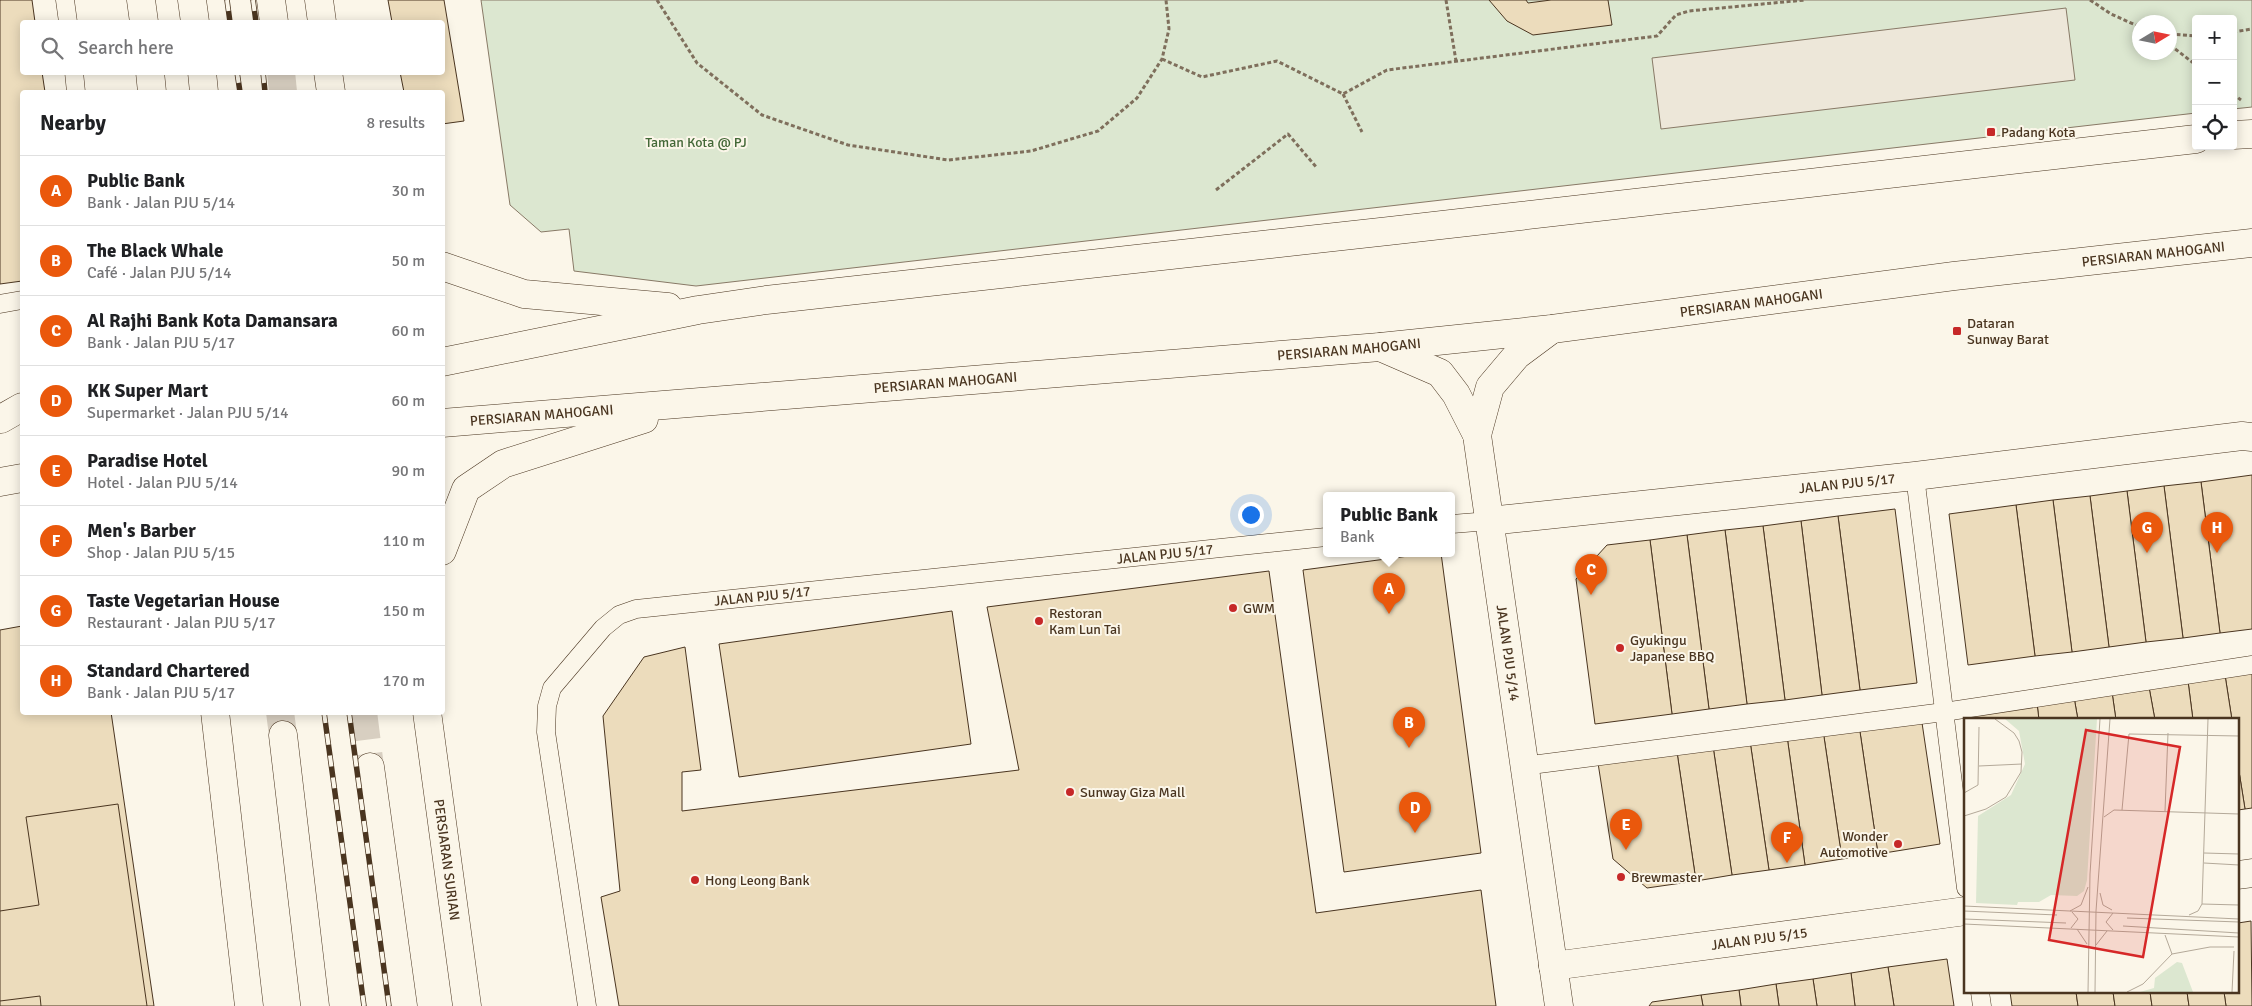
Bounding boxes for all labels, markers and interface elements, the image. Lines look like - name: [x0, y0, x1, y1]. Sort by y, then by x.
- north arrow: [2132, 15, 2177, 60]
- map controls: [2192, 15, 2237, 150]
- button: +: [2192, 15, 2237, 60]
- search box: [20, 20, 445, 75]
- icon: search: [38, 34, 66, 62]
- text: Search here: [78, 36, 174, 60]
- button: −: [2192, 60, 2237, 105]
- button: locate: [2192, 105, 2237, 150]
- text: Nearby: [40, 110, 106, 136]
- text: 8 results: [366, 113, 425, 133]
- place label: Padang Kota: [2001, 124, 2076, 141]
- marker: Padang Kota: [1985, 126, 1997, 138]
- park label: Taman Kota @ PJ: [645, 134, 747, 151]
- text: Public Bank: [87, 169, 185, 193]
- text: A: [51, 181, 61, 201]
- text: 30 m: [391, 181, 425, 201]
- text: Bank · Jalan PJU 5/14: [87, 193, 235, 213]
- street label: PERSIARAN MAHOGANI: [2081, 238, 2226, 270]
- text: The Black Whale: [87, 239, 224, 263]
- text: B: [51, 251, 61, 271]
- text: 50 m: [391, 251, 425, 271]
- text: Café · Jalan PJU 5/14: [87, 263, 232, 283]
- street label: PERSIARAN MAHOGANI: [1679, 285, 1824, 321]
- text: Al Rajhi Bank Kota Damansara: [87, 309, 338, 333]
- place label: Dataran Sunway Barat: [1967, 315, 2049, 348]
- text: C: [51, 321, 61, 341]
- text: 60 m: [391, 321, 425, 341]
- marker: Dataran Sunway Barat: [1951, 325, 1963, 337]
- text: Bank · Jalan PJU 5/17: [87, 333, 235, 353]
- street label: PERSIARAN MAHOGANI: [1277, 334, 1422, 364]
- street label: PERSIARAN MAHOGANI: [873, 368, 1018, 397]
- text: KK Super Mart: [87, 379, 208, 403]
- text: D: [51, 391, 61, 411]
- text: 60 m: [391, 391, 425, 411]
- street label: PERSIARAN MAHOGANI: [469, 401, 614, 429]
- text: Supermarket · Jalan PJU 5/14: [87, 403, 289, 423]
- text: Paradise Hotel: [87, 449, 208, 473]
- text: E: [51, 461, 61, 481]
- text: 90 m: [391, 461, 425, 481]
- street label: JALAN PJU 5/17: [1798, 470, 1896, 497]
- text: Hotel · Jalan PJU 5/14: [87, 473, 238, 493]
- popup: [1323, 492, 1455, 557]
- your location: [1238, 502, 1264, 528]
- text: Public Bank: [1340, 503, 1438, 527]
- pin: G: [2131, 512, 2163, 553]
- pin: H: [2201, 512, 2233, 553]
- text: Men's Barber: [87, 519, 196, 543]
- text: Bank: [1340, 527, 1375, 547]
- text: F: [52, 531, 60, 551]
- text: 110 m: [383, 531, 425, 551]
- street label: JALAN PJU 5/17: [1116, 540, 1214, 567]
- text: Shop · Jalan PJU 5/15: [87, 543, 235, 563]
- pin: C: [1575, 554, 1607, 595]
- pin: A: [1373, 573, 1405, 614]
- street label: JALAN PJU 5/17: [713, 582, 811, 609]
- text: Taste Vegetarian House: [87, 589, 280, 613]
- place label: GWM: [1243, 600, 1275, 617]
- text: G: [51, 601, 61, 621]
- text: 150 m: [383, 601, 425, 621]
- marker: GWM: [1227, 602, 1239, 614]
- street label: JALAN PJU 5/14: [1493, 604, 1524, 703]
- place label: Restoran Kam Lun Tai: [1049, 605, 1121, 638]
- text: Restaurant · Jalan PJU 5/17: [87, 613, 276, 633]
- marker: Restoran Kam Lun Tai: [1033, 615, 1045, 627]
- place label: Gyukingu Japanese BBQ: [1630, 632, 1714, 665]
- marker: Gyukingu Japanese BBQ: [1614, 642, 1626, 654]
- text: Standard Chartered: [87, 659, 250, 683]
- text: H: [51, 671, 61, 691]
- text: 170 m: [383, 671, 425, 691]
- text: Bank · Jalan PJU 5/17: [87, 683, 235, 703]
- pin: B: [1393, 707, 1425, 748]
- inset map: [1964, 718, 2240, 994]
- place label: Sunway Giza Mall: [1080, 784, 1185, 801]
- marker: Sunway Giza Mall: [1064, 786, 1076, 798]
- pin: D: [1399, 792, 1431, 833]
- street label: PERSIARAN SURIAN: [430, 798, 464, 921]
- pin: E: [1610, 809, 1642, 850]
- pin: F: [1771, 822, 1803, 863]
- place label: Wonder Automotive: [1820, 828, 1889, 861]
- marker: Wonder Automotive: [1892, 838, 1904, 850]
- place label: Brewmaster: [1631, 869, 1703, 886]
- marker: Brewmaster: [1615, 871, 1627, 883]
- place label: Hong Leong Bank: [705, 872, 809, 889]
- marker: Hong Leong Bank: [689, 874, 701, 886]
- street label: JALAN PJU 5/15: [1710, 924, 1808, 953]

